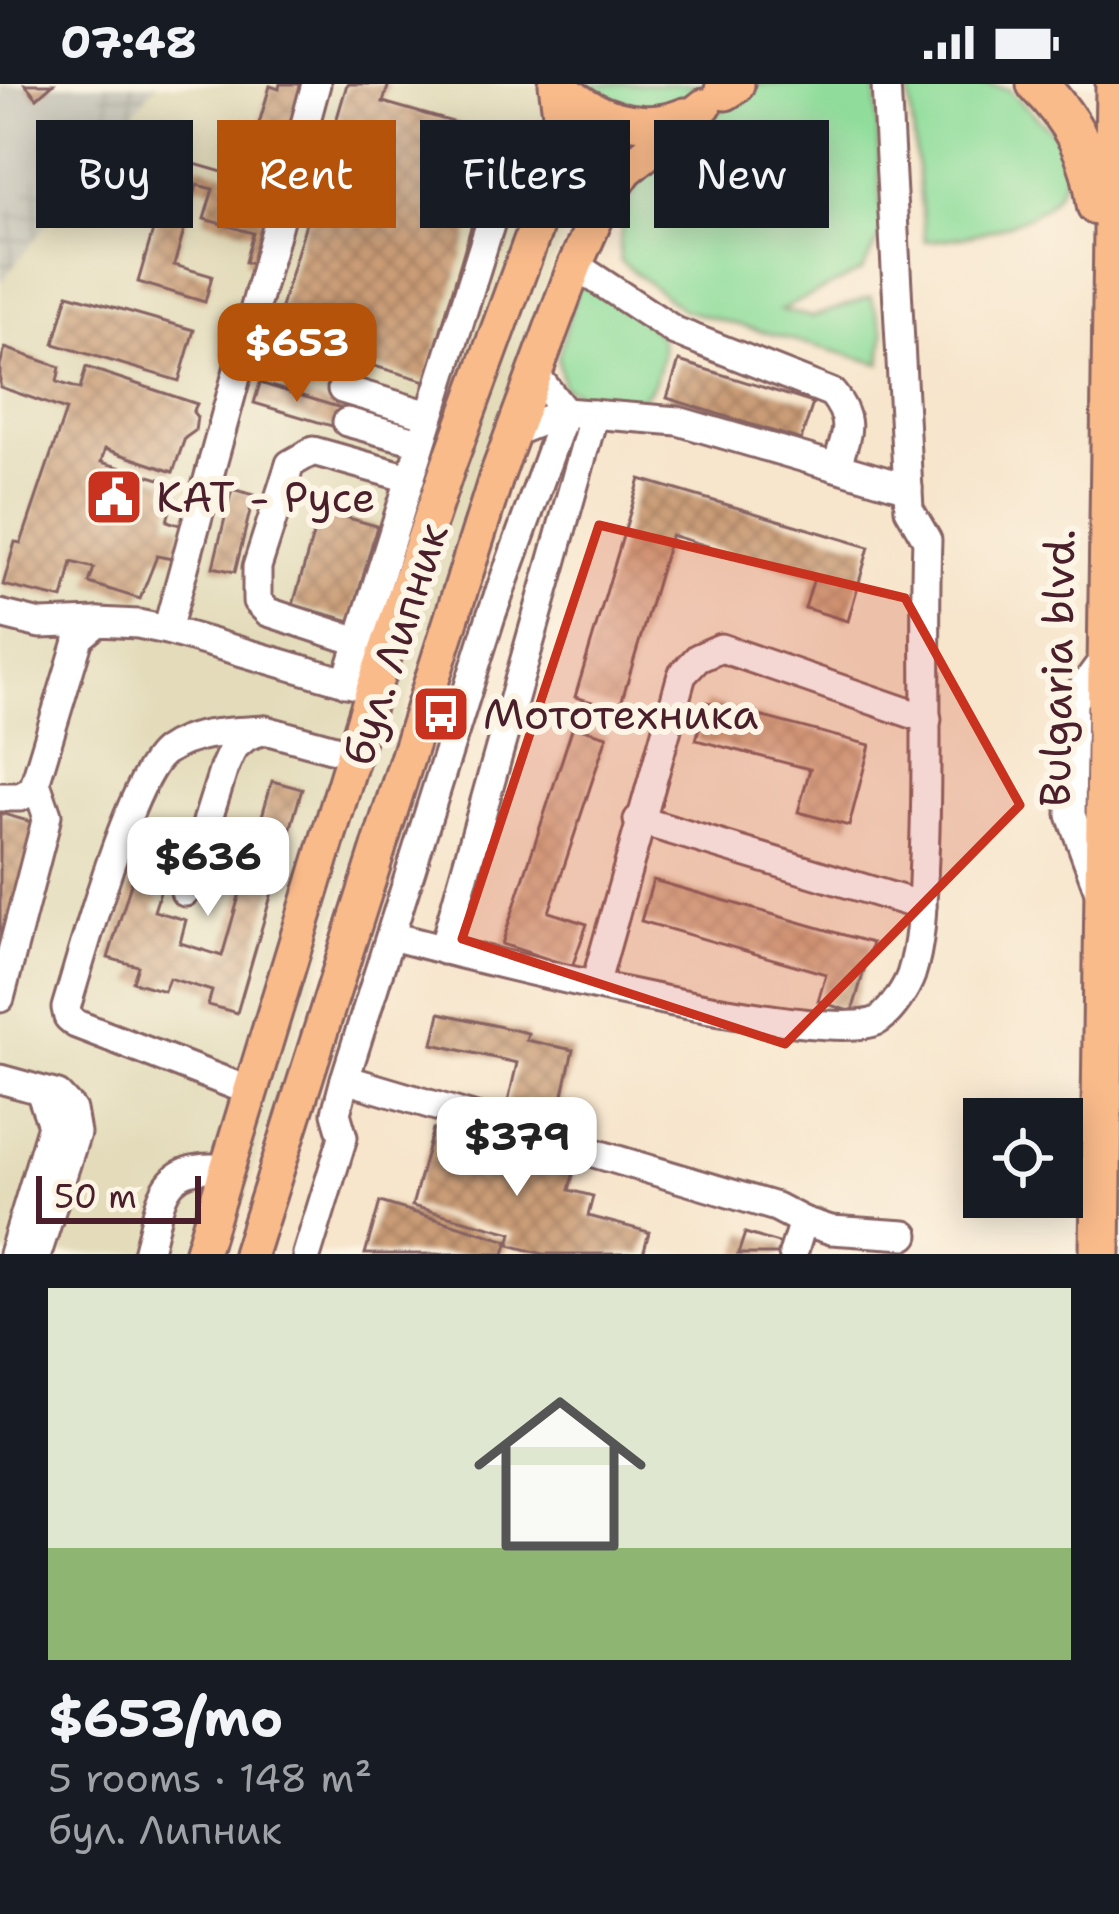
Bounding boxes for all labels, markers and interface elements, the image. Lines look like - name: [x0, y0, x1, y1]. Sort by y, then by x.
- text: 07:48: [60, 12, 197, 72]
- chip: Buy: [36, 120, 193, 228]
- chip: Rent: [217, 120, 396, 228]
- chip: Filters: [420, 120, 630, 228]
- chip: New: [654, 120, 829, 228]
- pin: $653: [226, 303, 368, 405]
- text: $653: [245, 316, 349, 368]
- public building icon: КАТ - Русе: [83, 466, 145, 528]
- place label: КАТ - Русе: [156, 469, 376, 525]
- street label: бул. Липник: [329, 516, 461, 772]
- street label: Bulgaria blvd.: [1027, 529, 1087, 807]
- bus stop icon: Мототехника: [410, 683, 472, 745]
- place label: Мототехника: [483, 686, 758, 742]
- pin: $636: [137, 817, 279, 919]
- text: $636: [154, 830, 262, 882]
- pin: $379: [446, 1097, 588, 1199]
- map controls: [963, 1098, 1083, 1218]
- button: locate: [963, 1098, 1083, 1218]
- text: $379: [464, 1110, 570, 1162]
- scale bar: [36, 1170, 201, 1223]
- text: 50 m: [54, 1174, 137, 1219]
- icon: home: [452, 1366, 668, 1582]
- text: $653/mo: [48, 1684, 283, 1752]
- text: 5 rooms · 148 m²: [48, 1752, 372, 1804]
- text: бул. Липник: [48, 1804, 282, 1856]

